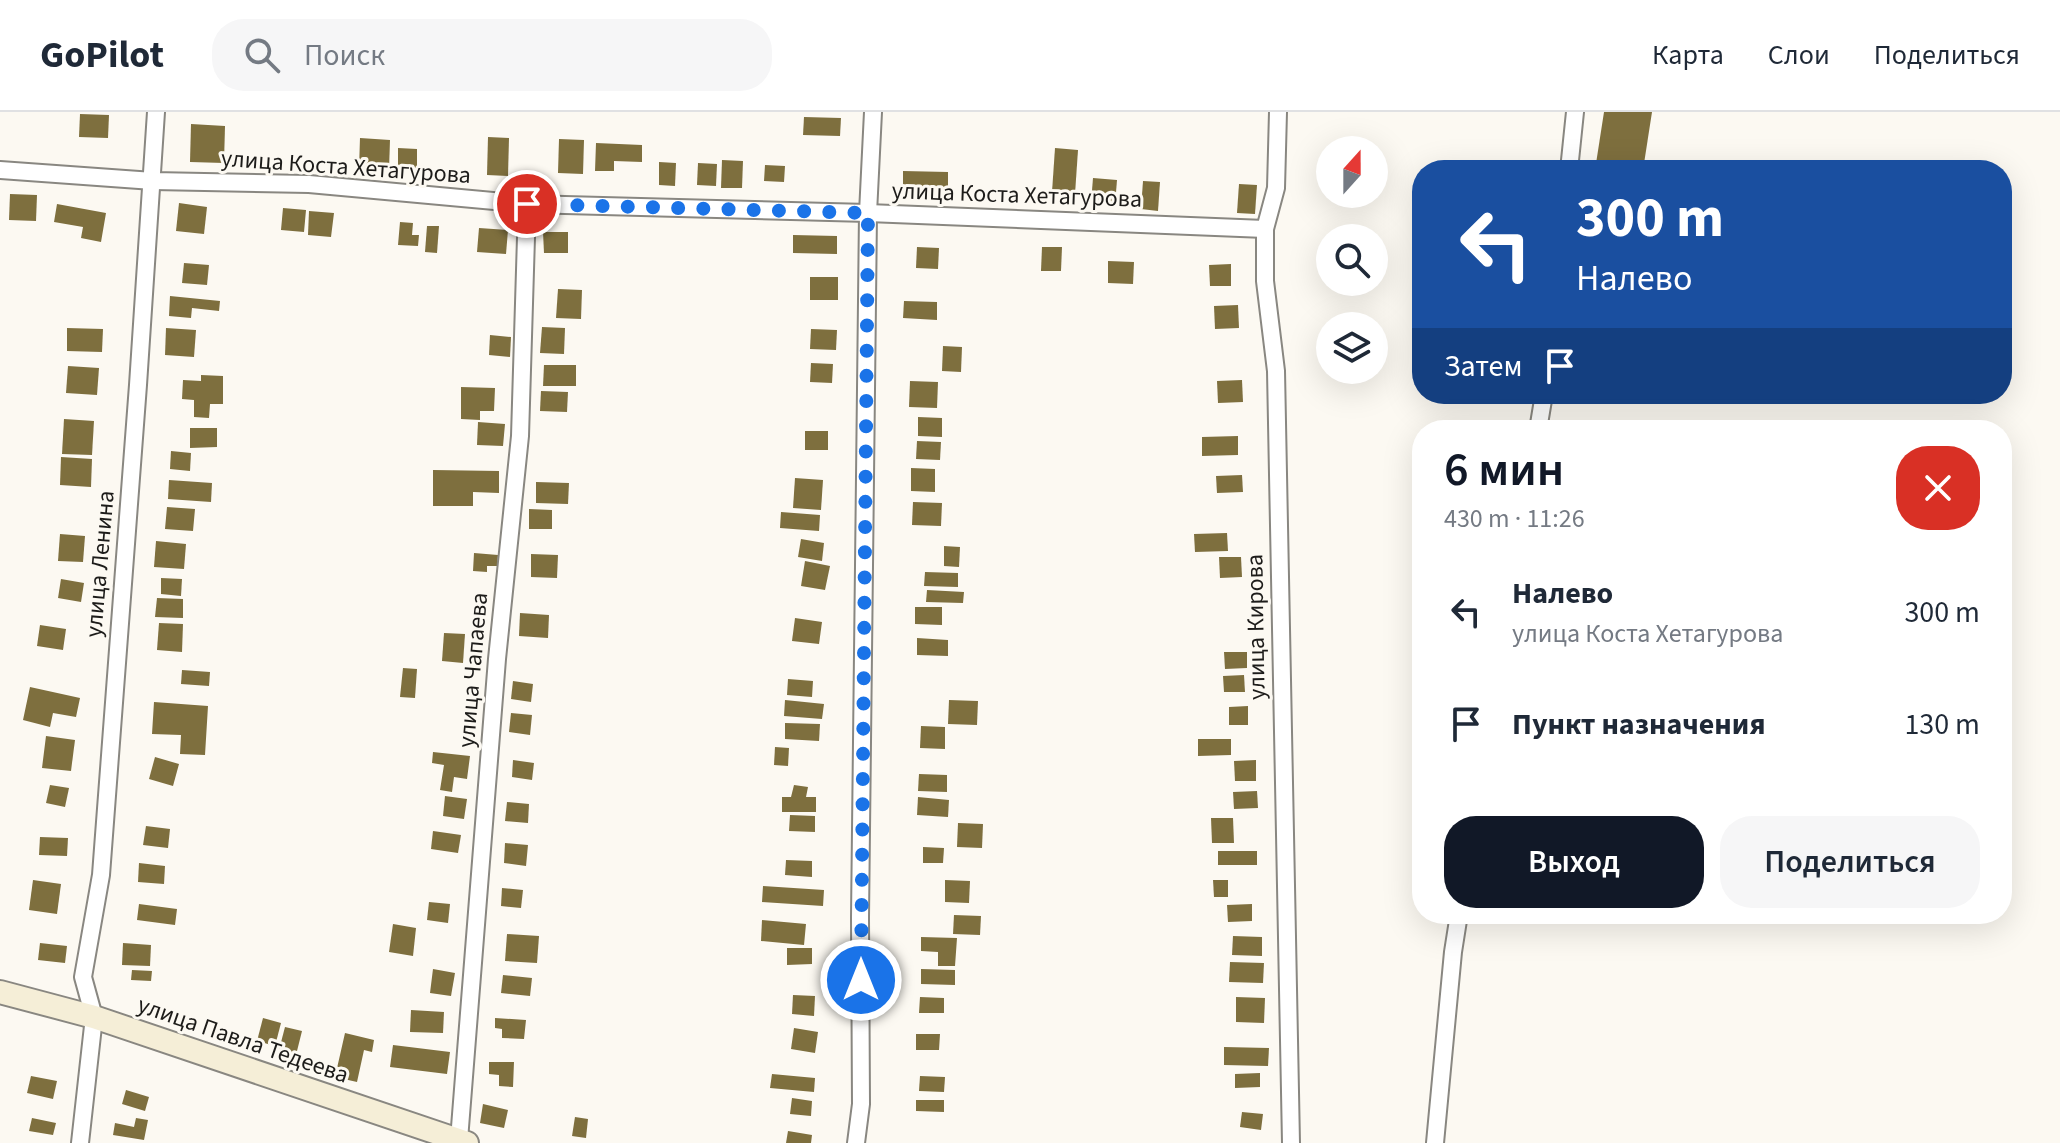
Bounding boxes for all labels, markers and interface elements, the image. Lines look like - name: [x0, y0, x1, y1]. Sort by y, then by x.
- search box: [212, 19, 772, 91]
- text: GoPilot: [40, 28, 164, 82]
- icon: search: [240, 33, 284, 77]
- text: Поиск: [304, 34, 385, 77]
- text: Карта: [1652, 35, 1724, 75]
- text: Слои: [1768, 35, 1830, 75]
- text: Поделиться: [1874, 35, 2020, 75]
- north arrow: [1316, 136, 1388, 208]
- map controls: [1316, 136, 1388, 384]
- street label: улица Коста Хетагурова: [220, 141, 472, 193]
- pin: [493, 170, 561, 238]
- street label: улица Коста Хетагурова: [891, 173, 1143, 217]
- text: 300 m: [1576, 179, 1724, 258]
- icon: arrive: [505, 182, 549, 226]
- icon: left: [1444, 192, 1548, 296]
- button: search: [1316, 224, 1388, 296]
- text: Налево: [1576, 253, 1692, 304]
- button: layers: [1316, 312, 1388, 384]
- icon: arrive: [1538, 344, 1582, 388]
- text: Затем: [1444, 345, 1522, 388]
- text: 6 мин: [1444, 436, 1564, 504]
- button: close: [1896, 446, 1980, 530]
- street label: улица Ленина: [76, 489, 124, 639]
- text: 430 m · 11:26: [1444, 500, 1585, 537]
- street label: улица Кирова: [1237, 554, 1275, 700]
- text: Налево: [1512, 572, 1613, 615]
- icon: left: [1444, 590, 1488, 634]
- street label: улица Чапаева: [449, 591, 497, 749]
- text: 300 m: [1904, 591, 1980, 634]
- text: улица Коста Хетагурова: [1512, 615, 1783, 652]
- icon: arrive: [1444, 702, 1488, 746]
- text: Пункт назначения: [1512, 703, 1766, 746]
- text: 130 m: [1904, 703, 1980, 746]
- button: Выход: [1444, 816, 1704, 908]
- button: Поделиться: [1720, 816, 1980, 908]
- position arrow: [819, 938, 903, 1022]
- street label: улица Павла Тедеева: [133, 987, 353, 1093]

